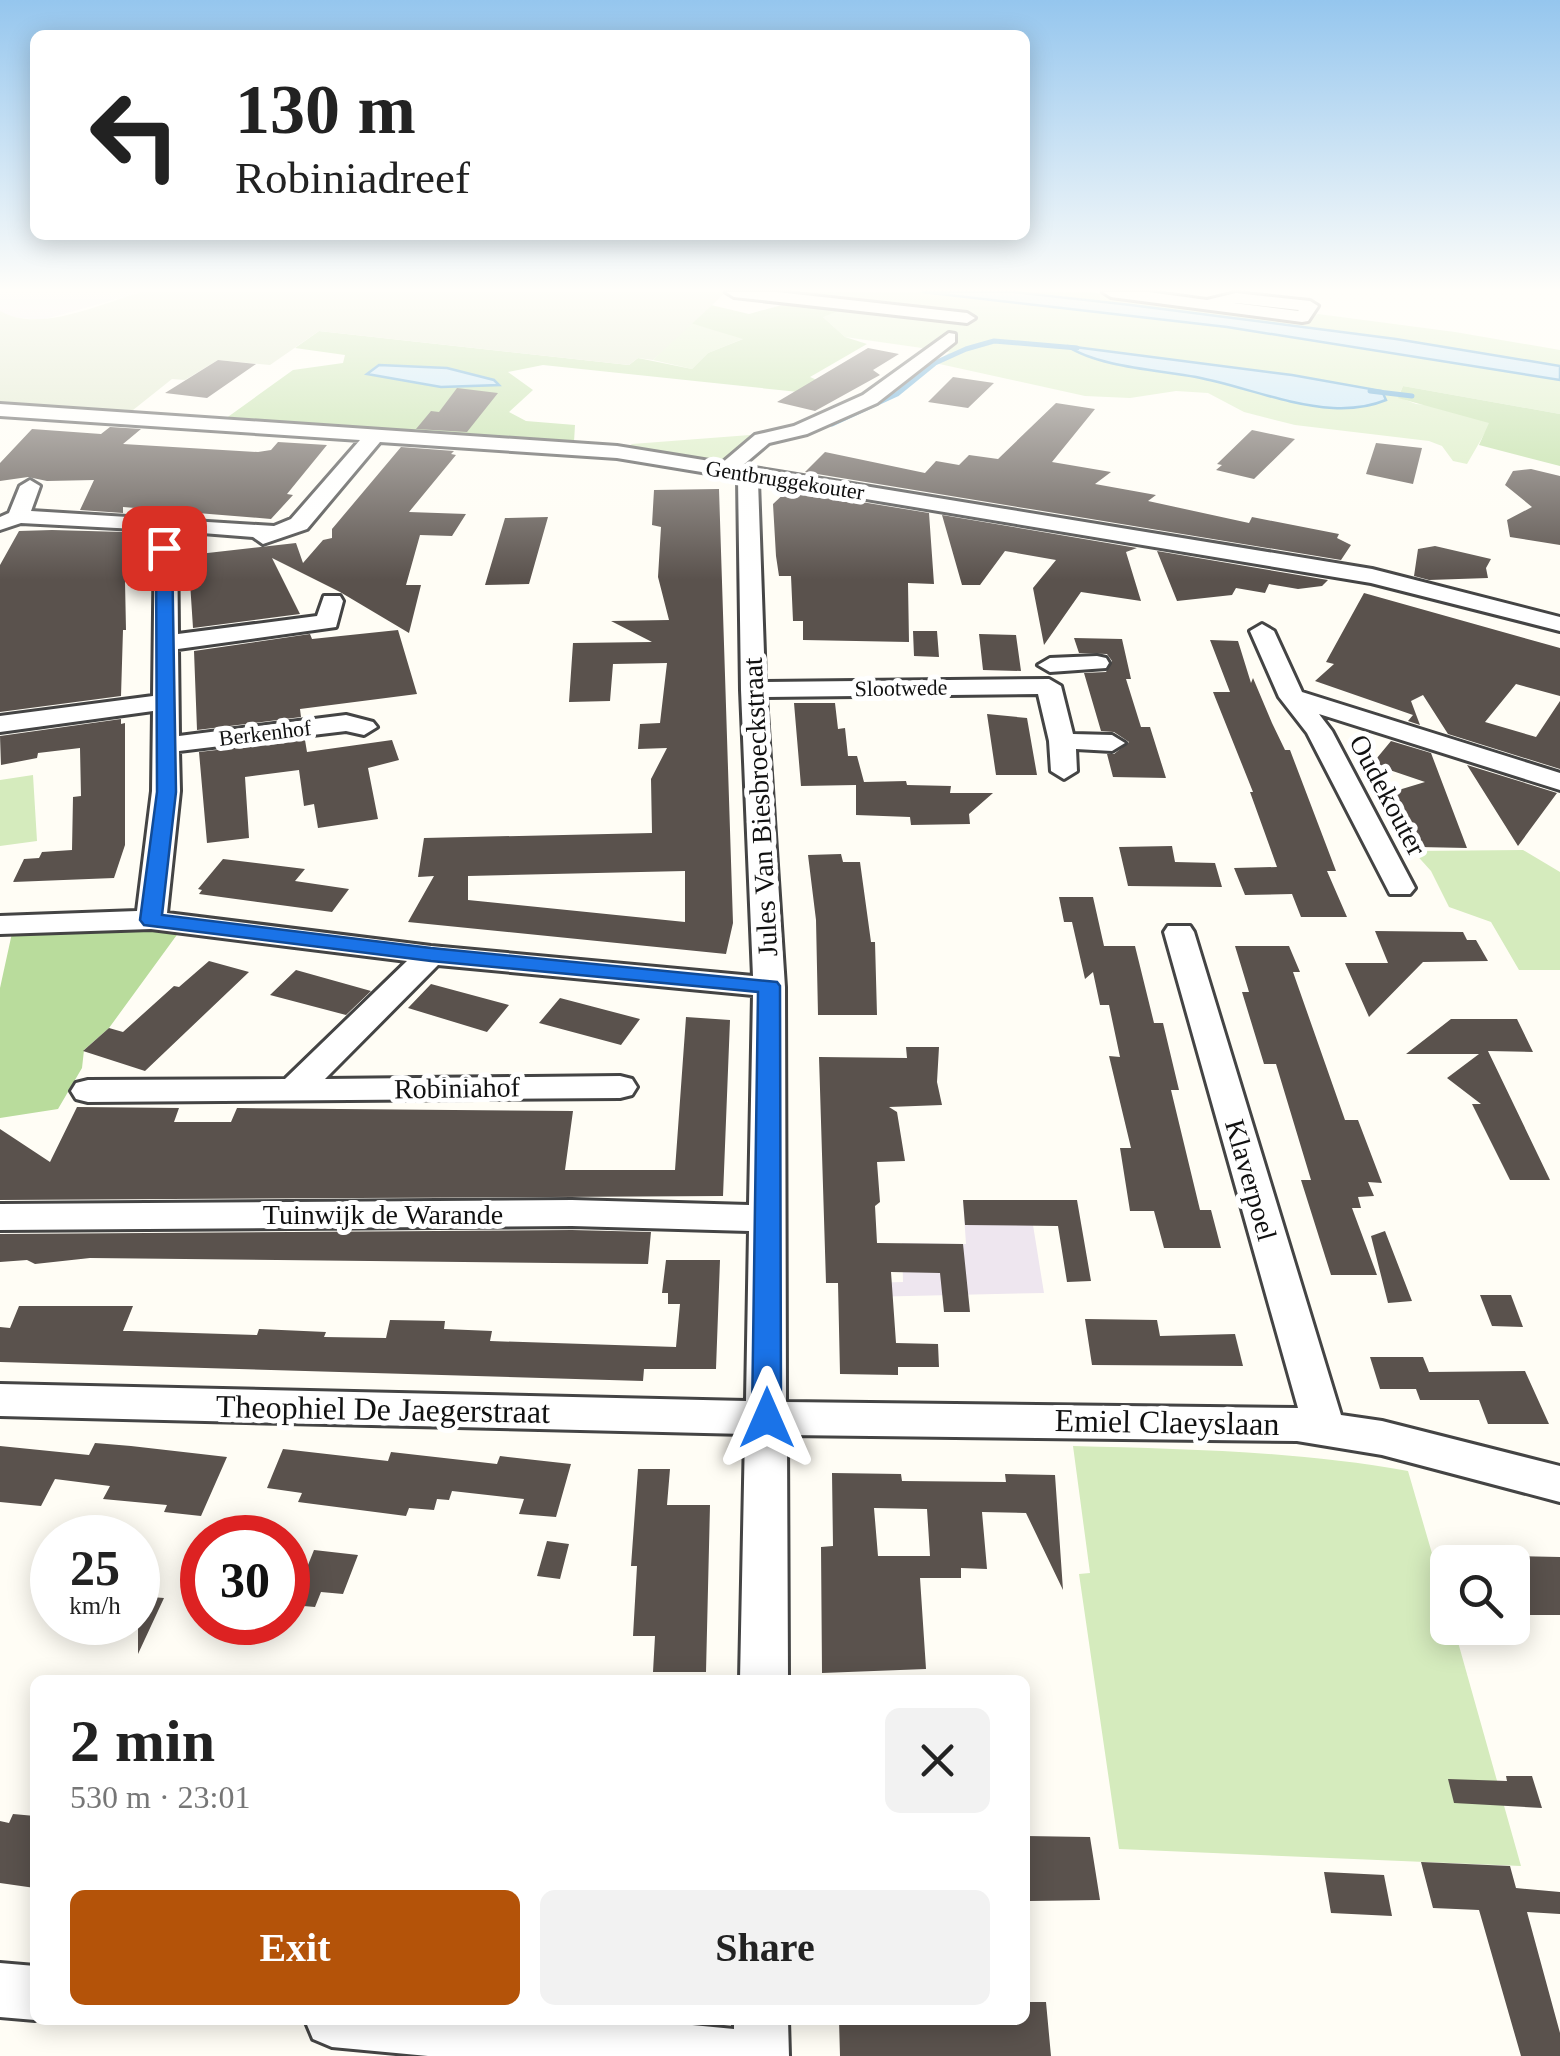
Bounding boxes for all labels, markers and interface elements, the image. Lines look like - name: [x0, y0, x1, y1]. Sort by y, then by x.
- icon: left: [70, 70, 200, 200]
- text: 130 m: [235, 71, 416, 148]
- text: Robiniadreef: [235, 153, 470, 203]
- street label: Gentbruggekouter: [704, 455, 867, 505]
- pin: [122, 506, 207, 591]
- icon: arrive: [137, 521, 192, 576]
- street label: Jules Van Biesbroeckstraat: [737, 656, 783, 957]
- street label: Slootwede: [854, 675, 948, 701]
- street label: Berkenhof: [217, 715, 313, 751]
- street label: Oudekouter: [1343, 729, 1433, 861]
- street label: Robiniahof: [394, 1071, 521, 1105]
- street label: Klaverpoel: [1219, 1116, 1283, 1244]
- street label: Tuinwijk de Warande: [263, 1199, 503, 1230]
- position arrow: [715, 1366, 819, 1470]
- street label: Theophiel De Jaegerstraat: [216, 1388, 550, 1430]
- street label: Emiel Claeyslaan: [1054, 1402, 1280, 1442]
- speed limit sign: 30: [180, 1515, 310, 1645]
- text: 25: [70, 1540, 120, 1596]
- map controls: [1430, 1545, 1530, 1645]
- button: search: [1430, 1545, 1530, 1645]
- text: km/h: [69, 1592, 121, 1619]
- text: 2 min: [70, 1708, 215, 1774]
- button: close: [885, 1708, 990, 1813]
- text: 530 m · 23:01: [70, 1779, 250, 1815]
- button: Exit: [70, 1890, 520, 2005]
- button: Share: [540, 1890, 990, 2005]

